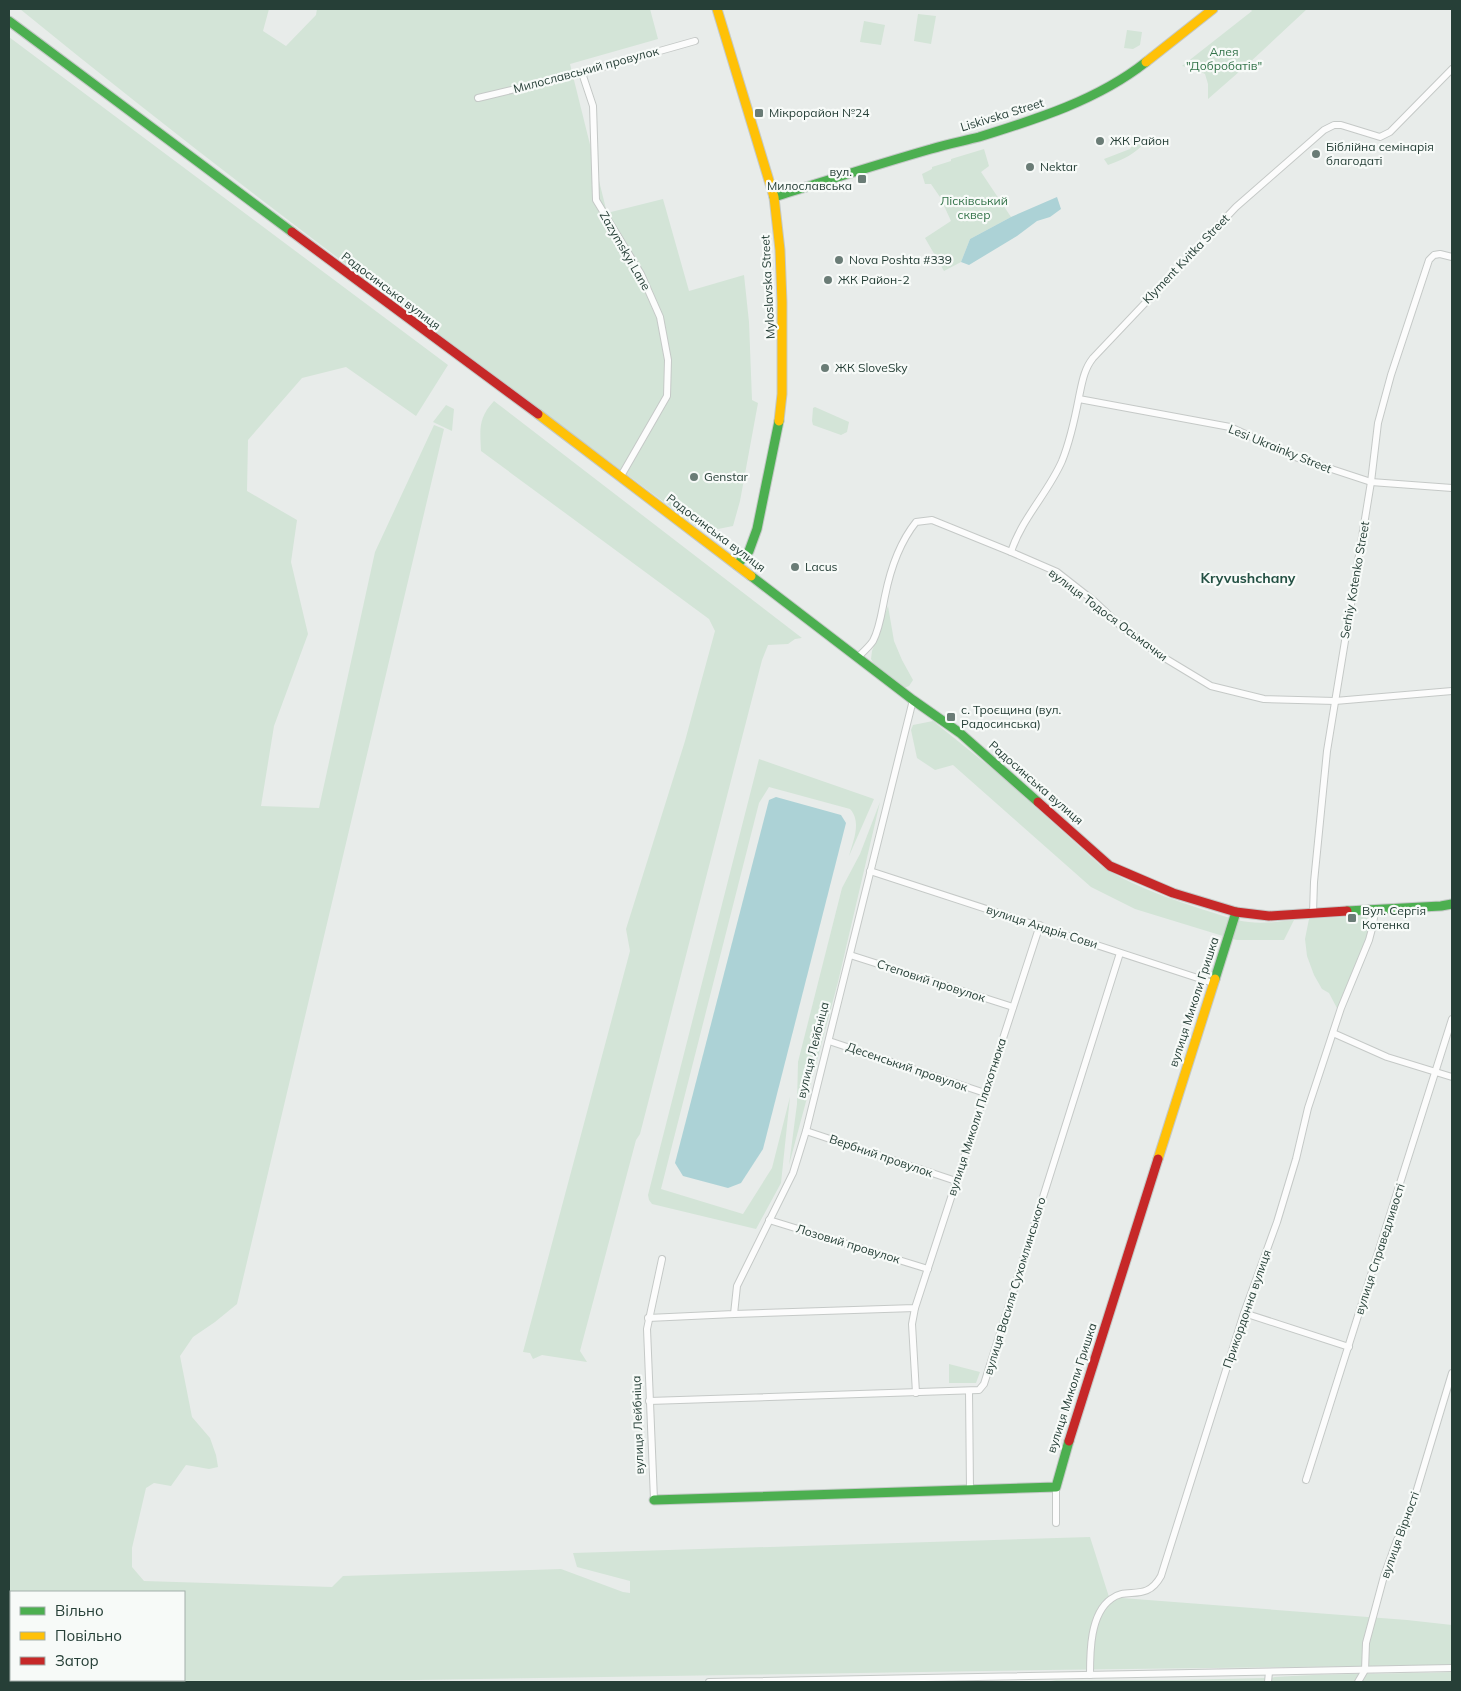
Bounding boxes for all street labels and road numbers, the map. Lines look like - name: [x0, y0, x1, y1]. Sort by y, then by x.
- street label: Милославський провулок: [512, 43, 661, 96]
- street label: Liskivska Street: [958, 95, 1045, 134]
- street label: Zazymskyi Lane: [597, 209, 654, 293]
- street label: Klyment Kvitka Street: [1139, 211, 1232, 307]
- street label: Myloslavska Street: [757, 235, 778, 339]
- street label: Радосинська вулиця: [339, 248, 444, 333]
- street label: Lesi Ukrainky Street: [1226, 421, 1334, 476]
- street label: Радосинська вулиця: [664, 490, 769, 575]
- street label: Serhiy Kotenko Street: [1337, 520, 1372, 640]
- street label: вулиця Тодося Осьмачки: [1046, 565, 1171, 664]
- street label: Радосинська вулиця: [986, 738, 1087, 828]
- street label: вулиця Андрія Сови: [985, 901, 1100, 952]
- street label: вулиця Миколи Гришка: [1165, 935, 1222, 1069]
- street label: Степовий провулок: [875, 956, 988, 1005]
- street label: вулиця Лейбніца: [793, 1000, 832, 1100]
- street label: вулиця Миколи Плахотнюка: [944, 1036, 1009, 1198]
- street label: Десенський провулок: [844, 1039, 970, 1095]
- street label: Вербний провулок: [827, 1131, 935, 1180]
- street label: вулиця Справедливості: [1351, 1181, 1408, 1316]
- street label: вулиця Василя Сухомлинського: [980, 1195, 1049, 1377]
- street label: Лозовий провулок: [794, 1221, 903, 1267]
- street label: Прикордонна вулиця: [1219, 1248, 1274, 1370]
- street label: вулиця Миколи Гришка: [1043, 1321, 1100, 1455]
- street label: вулиця Лейбніца: [628, 1375, 647, 1475]
- street label: вулиця Вірності: [1377, 1489, 1422, 1580]

